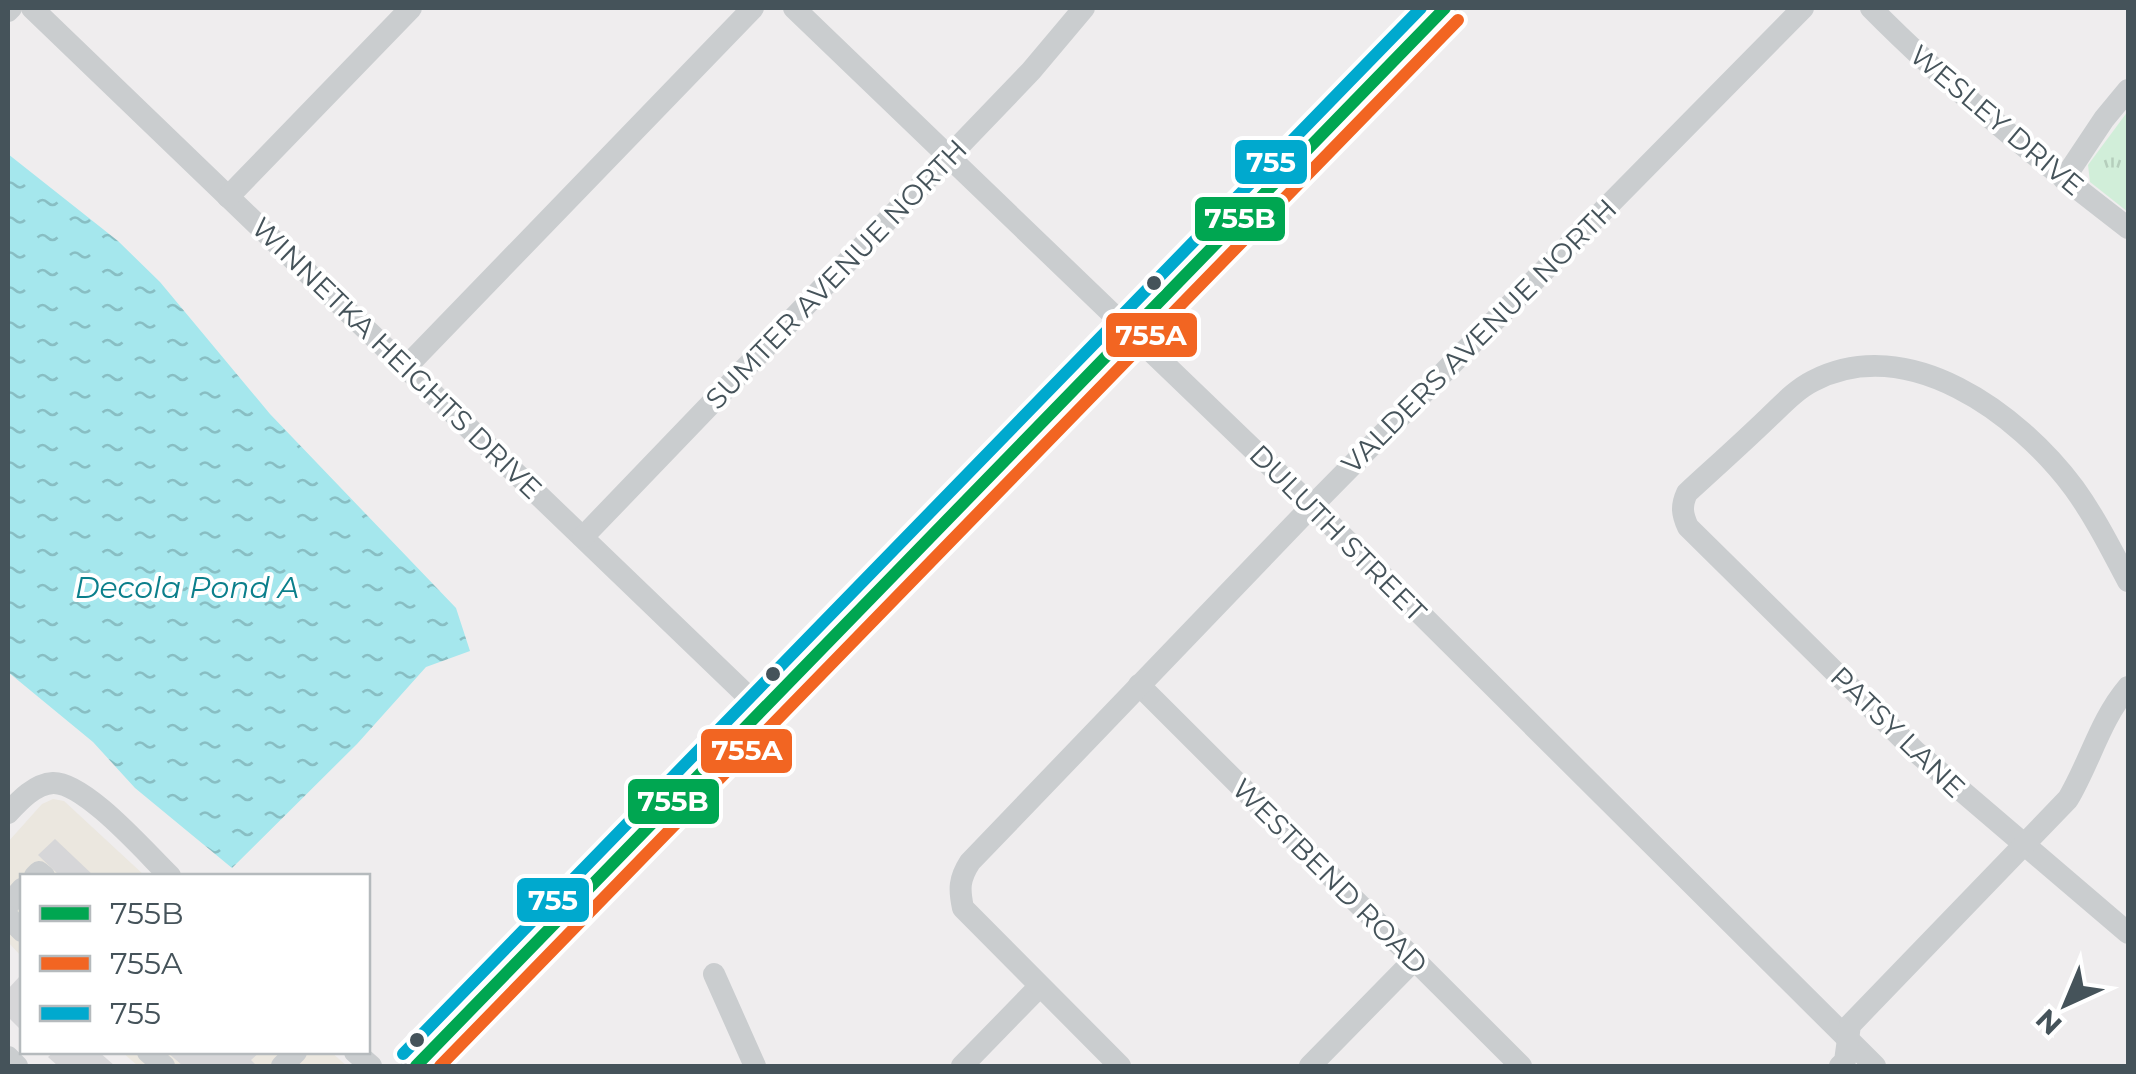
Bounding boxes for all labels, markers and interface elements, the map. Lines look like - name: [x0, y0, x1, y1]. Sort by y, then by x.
- street label: WESLEY DRIVE: [1903, 38, 2091, 202]
- street label: SUMTER AVENUE NORTH: [698, 132, 974, 416]
- line badge: 755: [1233, 138, 1309, 186]
- text: 755: [1246, 145, 1296, 179]
- street label: VALDERS AVENUE NORTH: [1334, 191, 1624, 481]
- line badge: 755B: [1193, 195, 1287, 243]
- text: 755B: [1204, 201, 1276, 235]
- street label: WINNETKA HEIGHTS DRIVE: [245, 210, 549, 506]
- unlabelled marker: [1144, 273, 1164, 293]
- line badge: 755A: [1104, 311, 1199, 359]
- text: 755A: [1115, 318, 1187, 352]
- street label: DULUTH STREET: [1242, 437, 1434, 629]
- water label: Decola Pond A: [75, 569, 299, 606]
- street label: PATSY LANE: [1824, 659, 1972, 805]
- unlabelled marker: [763, 664, 783, 684]
- line badge: 755A: [699, 727, 794, 775]
- text: 755A: [711, 733, 783, 767]
- street label: WESTBEND ROAD: [1225, 771, 1435, 981]
- line badge: 755B: [626, 777, 721, 826]
- text: 755B: [637, 784, 709, 818]
- legend: [20, 874, 370, 1054]
- line badge: 755: [515, 876, 591, 924]
- text: 755: [528, 883, 578, 917]
- text: 755B: [110, 895, 184, 932]
- text: 755A: [110, 945, 183, 982]
- north arrow: [2016, 954, 2116, 1054]
- text: 755: [110, 995, 161, 1032]
- text: N: [2029, 1002, 2069, 1042]
- unlabelled marker: [407, 1030, 427, 1050]

